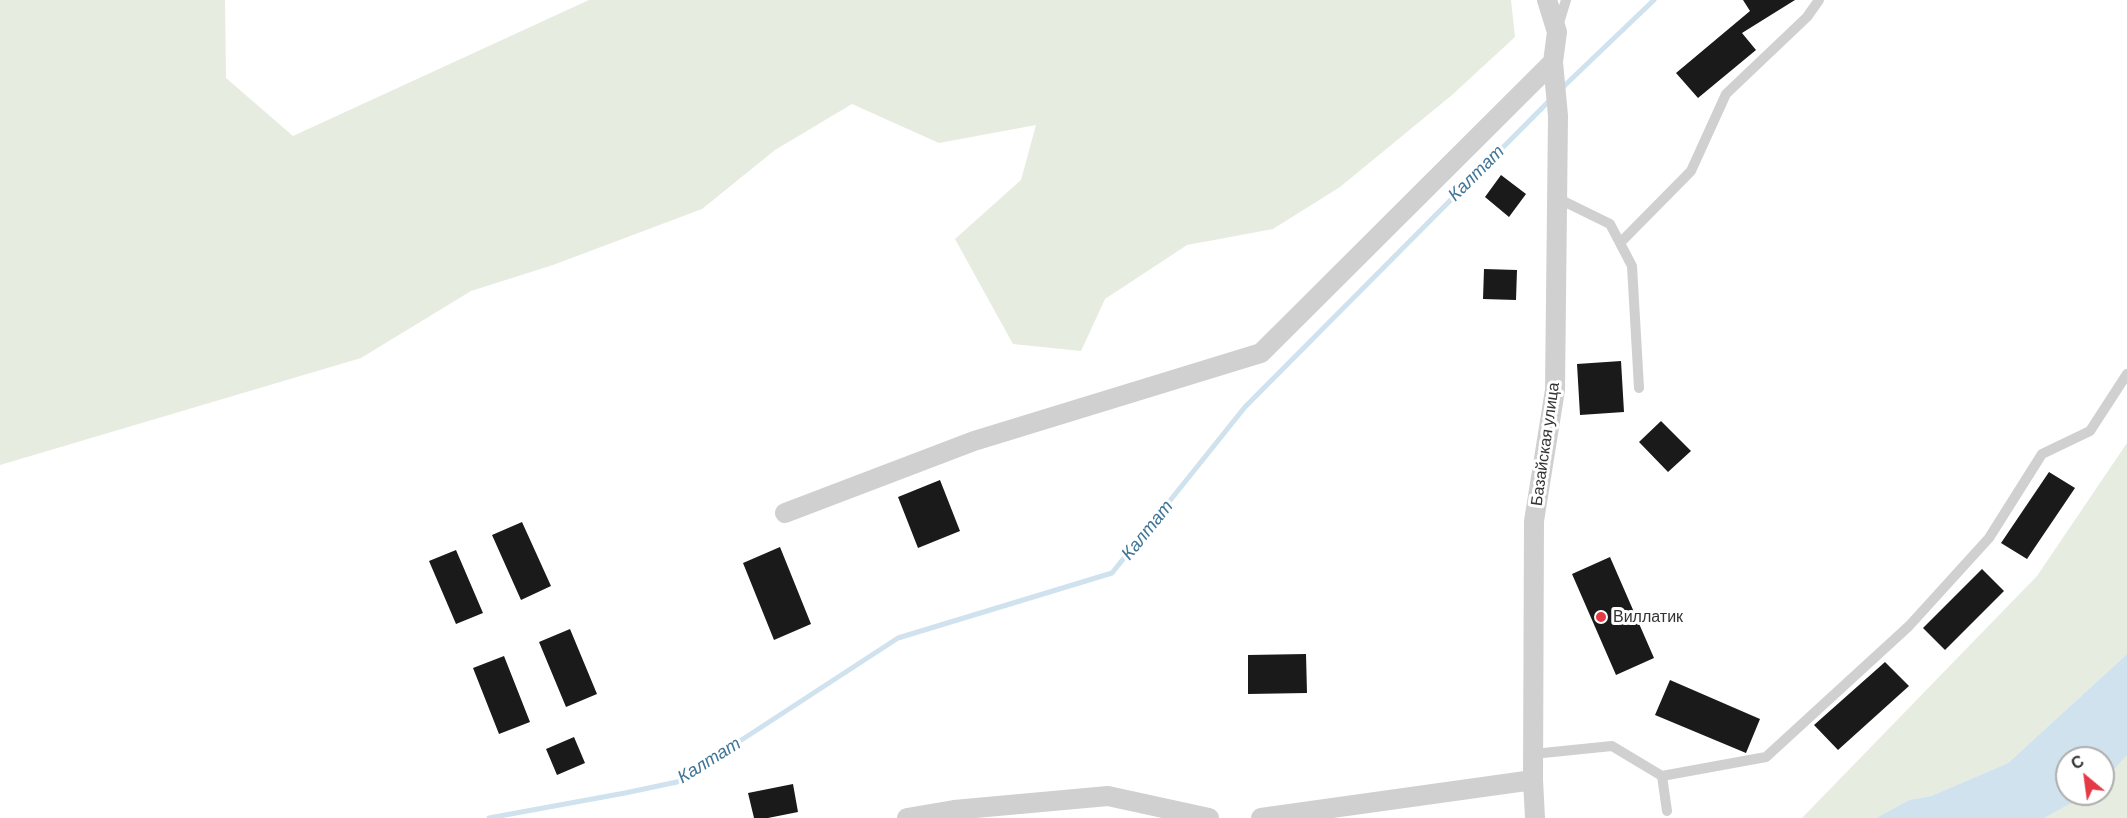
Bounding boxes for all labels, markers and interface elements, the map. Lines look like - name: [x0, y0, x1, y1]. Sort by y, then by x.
- water label: Калтат: [1443, 140, 1509, 206]
- street label: Базайская улица: [1527, 381, 1563, 507]
- water label: Калтат: [1116, 496, 1178, 564]
- place label: Виллатик: [1613, 607, 1683, 627]
- marker: Виллатик: [1594, 610, 1608, 624]
- water label: Калтат: [673, 732, 745, 788]
- north arrow: [2055, 746, 2115, 806]
- text: С: [2067, 750, 2087, 773]

